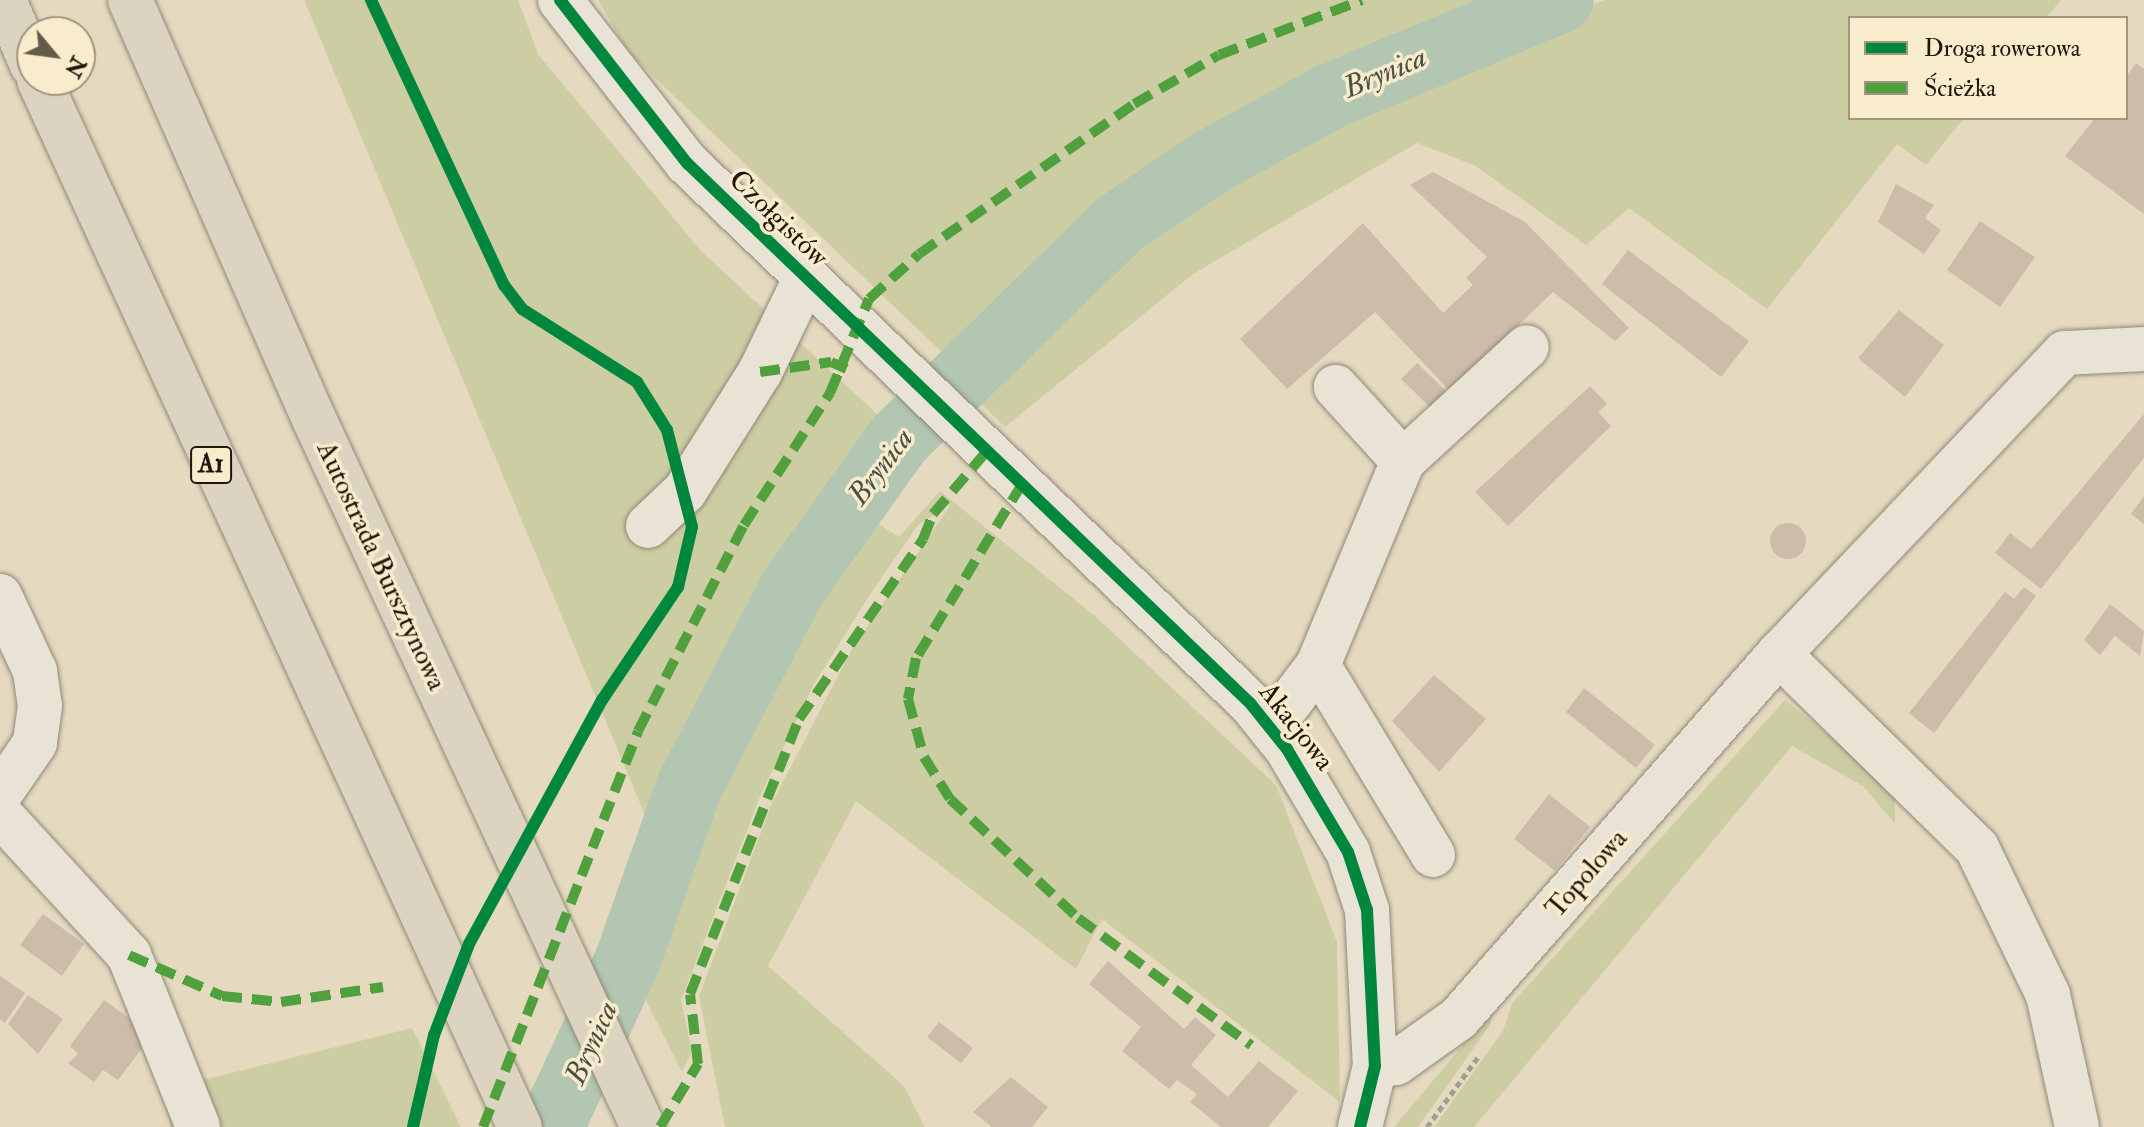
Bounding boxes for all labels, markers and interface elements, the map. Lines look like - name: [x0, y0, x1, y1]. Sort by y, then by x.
- north arrow: [16, 16, 96, 96]
- legend: [1848, 16, 2128, 120]
- text: Droga rowerowa: [1924, 33, 2081, 64]
- water label: Brynica: [1338, 40, 1432, 106]
- text: N: [58, 51, 92, 82]
- text: Ścieżka: [1924, 73, 1996, 104]
- street label: Czołgistów: [721, 164, 835, 274]
- water label: Brynica: [841, 422, 921, 512]
- street label: Autostrada Bursztynowa: [309, 436, 453, 696]
- road number: A1: [189, 443, 233, 487]
- street label: Akacjowa: [1251, 676, 1341, 778]
- street label: Topolowa: [1539, 823, 1635, 925]
- water label: Brynica: [558, 996, 626, 1090]

